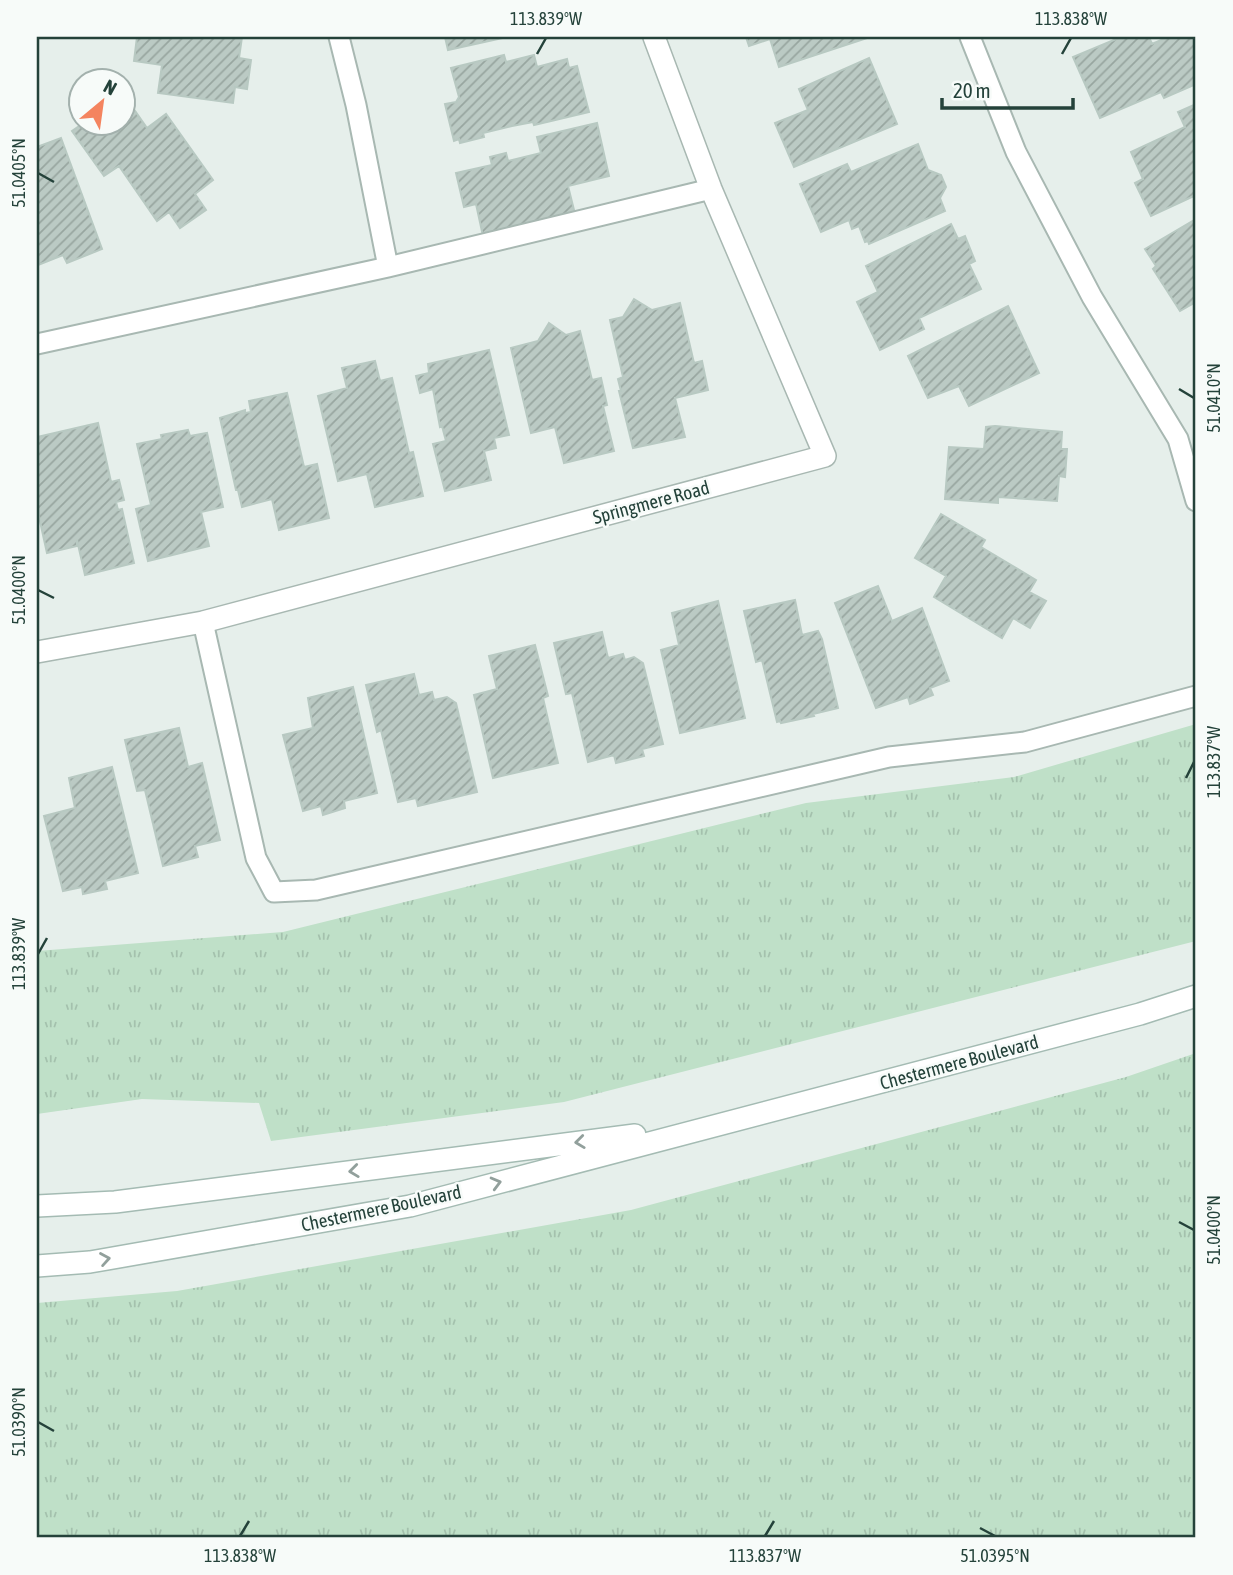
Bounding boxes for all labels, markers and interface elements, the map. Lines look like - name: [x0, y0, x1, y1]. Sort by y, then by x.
- text: 113.839°W: [510, 8, 582, 29]
- text: 113.838°W: [1035, 8, 1107, 29]
- north arrow: [66, 66, 136, 136]
- scale bar: [942, 66, 1074, 110]
- text: N: [100, 75, 120, 99]
- text: 20 m: [953, 78, 991, 102]
- text: 51.0405°N: [8, 138, 29, 208]
- text: 51.0410°N: [1203, 363, 1224, 433]
- street label: Springmere Road: [590, 476, 712, 528]
- text: 51.0400°N: [8, 555, 29, 625]
- text: 113.837°W: [1203, 726, 1224, 798]
- text: 113.839°W: [8, 918, 29, 990]
- street label: Chestermere Boulevard: [877, 1030, 1041, 1094]
- one-way arrow: [574, 1135, 586, 1150]
- one-way arrow: [349, 1164, 360, 1179]
- one-way arrow: [490, 1177, 502, 1192]
- street label: Chestermere Boulevard: [299, 1180, 463, 1236]
- text: 51.0400°N: [1203, 1195, 1224, 1265]
- one-way arrow: [99, 1253, 111, 1268]
- text: 51.0390°N: [8, 1387, 29, 1457]
- text: 113.838°W: [204, 1545, 276, 1566]
- text: 113.837°W: [729, 1545, 801, 1566]
- text: 51.0395°N: [960, 1545, 1030, 1566]

